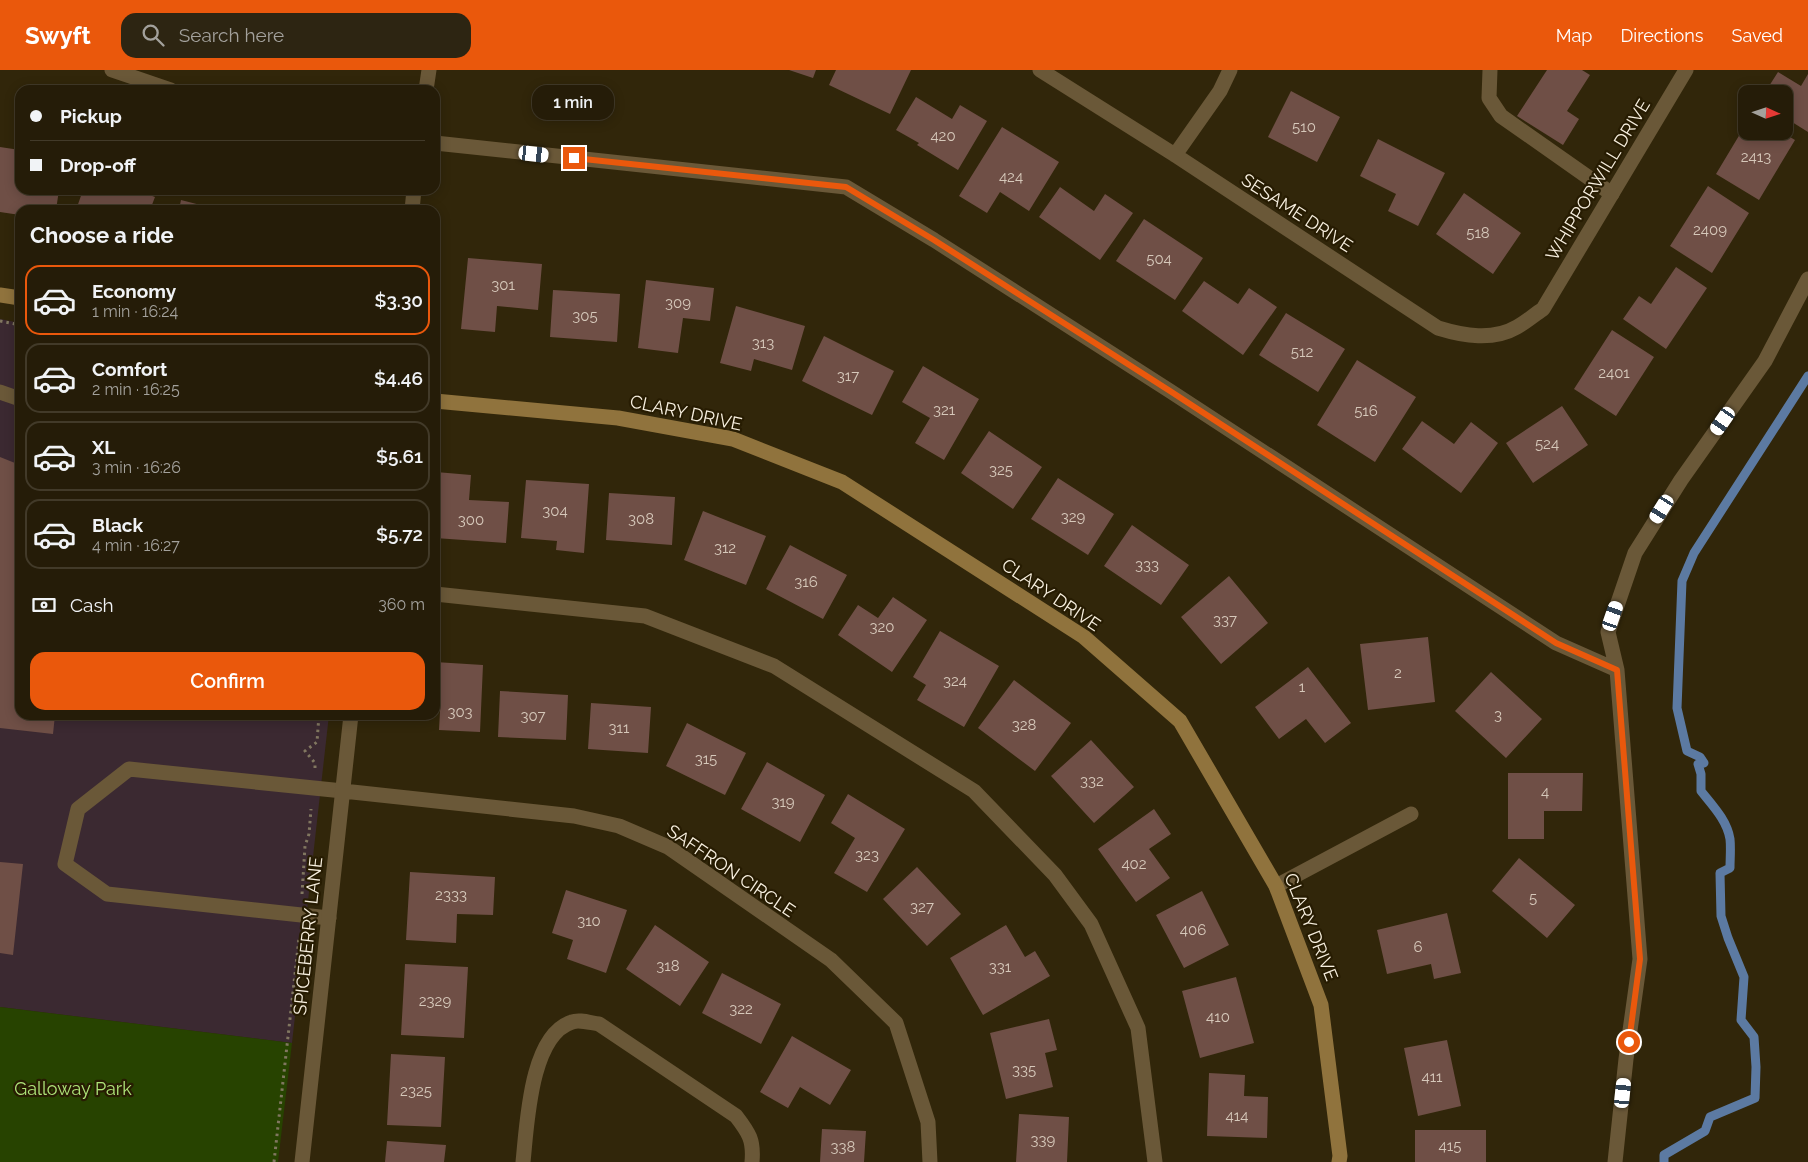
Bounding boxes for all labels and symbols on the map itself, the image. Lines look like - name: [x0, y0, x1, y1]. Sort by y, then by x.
- north arrow: [1738, 85, 1792, 140]
- callout: 1 min: [533, 86, 615, 121]
- street label: WHIPPORWILL DRIVE: [1541, 95, 1654, 264]
- house number: 510: [1292, 118, 1316, 136]
- house number: 420: [930, 127, 956, 145]
- car: [518, 145, 549, 163]
- route end: [563, 147, 585, 169]
- house number: 2413: [1741, 148, 1771, 166]
- house number: 424: [999, 168, 1023, 186]
- street label: SESAME DRIVE: [1238, 169, 1357, 256]
- house number: 2409: [1693, 221, 1727, 239]
- house number: 518: [1466, 224, 1490, 242]
- house number: 504: [1146, 250, 1172, 268]
- house number: 301: [491, 276, 515, 294]
- house number: 309: [665, 294, 691, 312]
- house number: 305: [572, 307, 598, 325]
- house number: 313: [752, 334, 774, 352]
- house number: 512: [1291, 343, 1313, 361]
- house number: 2401: [1598, 364, 1630, 382]
- house number: 317: [837, 367, 859, 385]
- street label: CLARY DRIVE: [628, 390, 744, 435]
- house number: 321: [933, 401, 956, 419]
- house number: 516: [1354, 402, 1378, 420]
- car: [1708, 404, 1737, 438]
- house number: 524: [1535, 435, 1559, 453]
- house number: 325: [989, 461, 1013, 479]
- car: [1647, 492, 1676, 526]
- house number: 304: [542, 502, 568, 520]
- house number: 329: [1061, 508, 1086, 526]
- house number: 308: [628, 510, 654, 528]
- house number: 300: [458, 511, 484, 529]
- house number: 312: [714, 539, 736, 557]
- street label: CLARY DRIVE: [998, 554, 1105, 635]
- house number: 333: [1135, 556, 1159, 574]
- house number: 316: [794, 573, 818, 591]
- car: [1601, 599, 1624, 633]
- house number: 337: [1213, 611, 1237, 629]
- house number: 320: [869, 618, 895, 636]
- house number: 2: [1394, 664, 1402, 682]
- house number: 324: [943, 672, 967, 690]
- house number: 1: [1299, 678, 1306, 696]
- house number: 303: [447, 703, 473, 721]
- house number: 3: [1494, 706, 1502, 724]
- house number: 307: [520, 707, 546, 725]
- house number: 328: [1012, 716, 1036, 734]
- house number: 311: [609, 719, 630, 737]
- house number: 315: [695, 750, 717, 768]
- house number: 332: [1080, 772, 1104, 790]
- house number: 4: [1541, 783, 1549, 801]
- house number: 319: [771, 793, 795, 811]
- street label: SAFFRON CIRCLE: [663, 820, 799, 921]
- house number: 323: [855, 846, 879, 864]
- house number: 402: [1121, 855, 1147, 873]
- street label: SPICEBERRY LANE: [289, 856, 326, 1016]
- street label: CLARY DRIVE: [1280, 870, 1343, 984]
- house number: 2333: [435, 886, 467, 904]
- house number: 5: [1529, 889, 1537, 907]
- house number: 327: [910, 898, 934, 916]
- house number: 310: [577, 912, 601, 930]
- house number: 406: [1180, 921, 1206, 939]
- house number: 6: [1413, 938, 1423, 956]
- house number: 318: [656, 957, 680, 975]
- house number: 331: [989, 958, 1012, 976]
- house number: 2329: [419, 992, 451, 1010]
- house number: 322: [729, 1000, 753, 1018]
- house number: 410: [1206, 1008, 1230, 1026]
- route start: [1618, 1031, 1640, 1053]
- house number: 335: [1012, 1061, 1036, 1079]
- house number: 411: [1421, 1068, 1443, 1086]
- car: [1613, 1077, 1632, 1109]
- park label: Galloway Park: [14, 1078, 132, 1099]
- house number: 2325: [400, 1082, 432, 1100]
- house number: 414: [1226, 1107, 1248, 1125]
- house number: 339: [1031, 1131, 1056, 1149]
- house number: 415: [1439, 1137, 1461, 1155]
- house number: 338: [831, 1138, 856, 1156]

